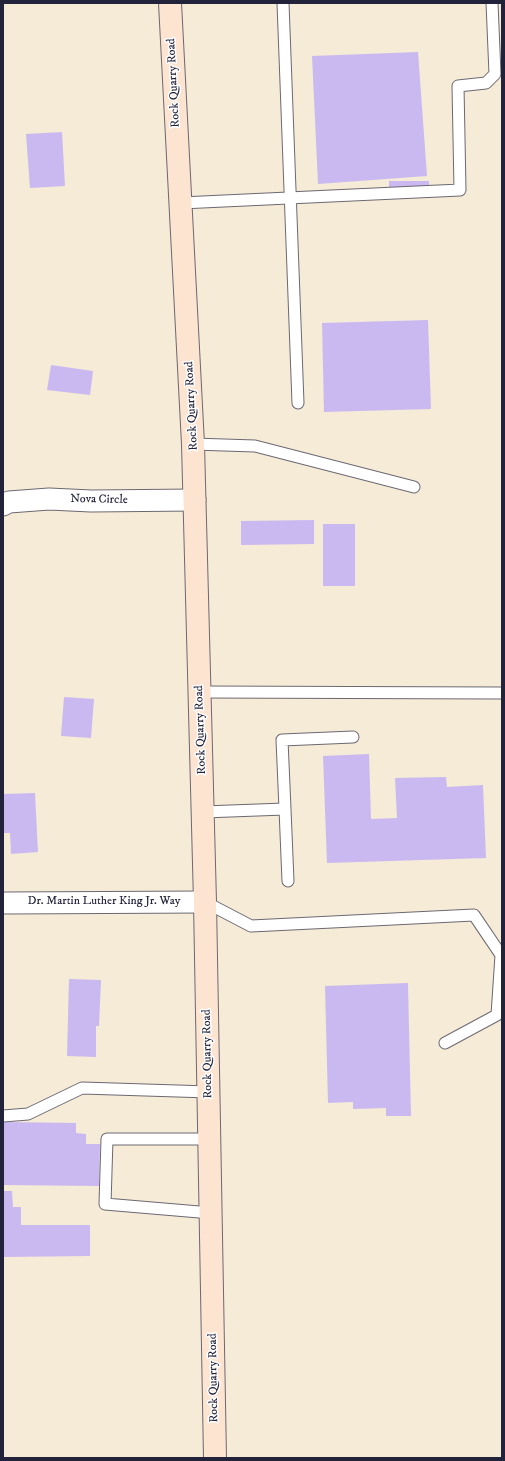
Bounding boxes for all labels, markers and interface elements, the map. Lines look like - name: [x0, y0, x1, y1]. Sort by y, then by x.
- street label: Rock Quarry Road: [164, 38, 184, 128]
- street label: Rock Quarry Road: [182, 361, 202, 451]
- street label: Nova Circle: [70, 492, 128, 508]
- street label: Rock Quarry Road: [192, 685, 210, 775]
- street label: Dr. Martin Luther King Jr. Way: [28, 895, 180, 909]
- street label: Rock Quarry Road: [200, 1009, 216, 1099]
- street label: Rock Quarry Road: [206, 1333, 222, 1423]

